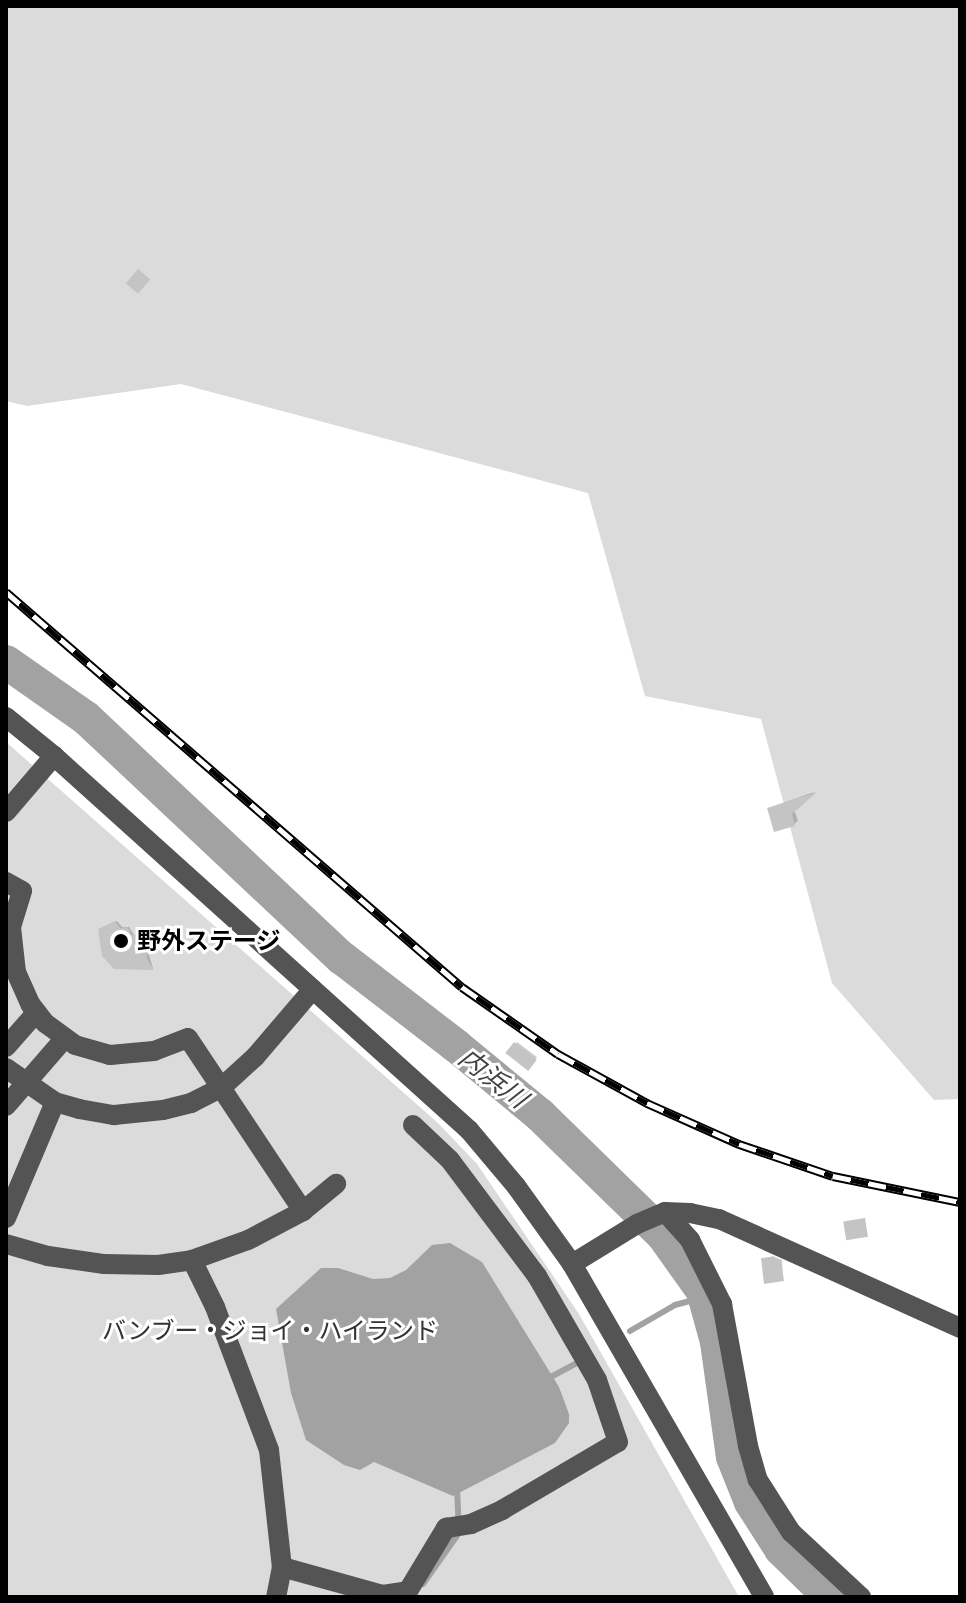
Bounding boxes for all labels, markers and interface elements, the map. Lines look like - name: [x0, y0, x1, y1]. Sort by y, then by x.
- place label: 野外ステージ: [137, 927, 281, 955]
- marker: 野外ステージ: [112, 932, 130, 950]
- water label: 内浜川: [453, 1042, 533, 1114]
- park label: バンブー・ジョイ・ハイランド: [102, 1317, 438, 1345]

